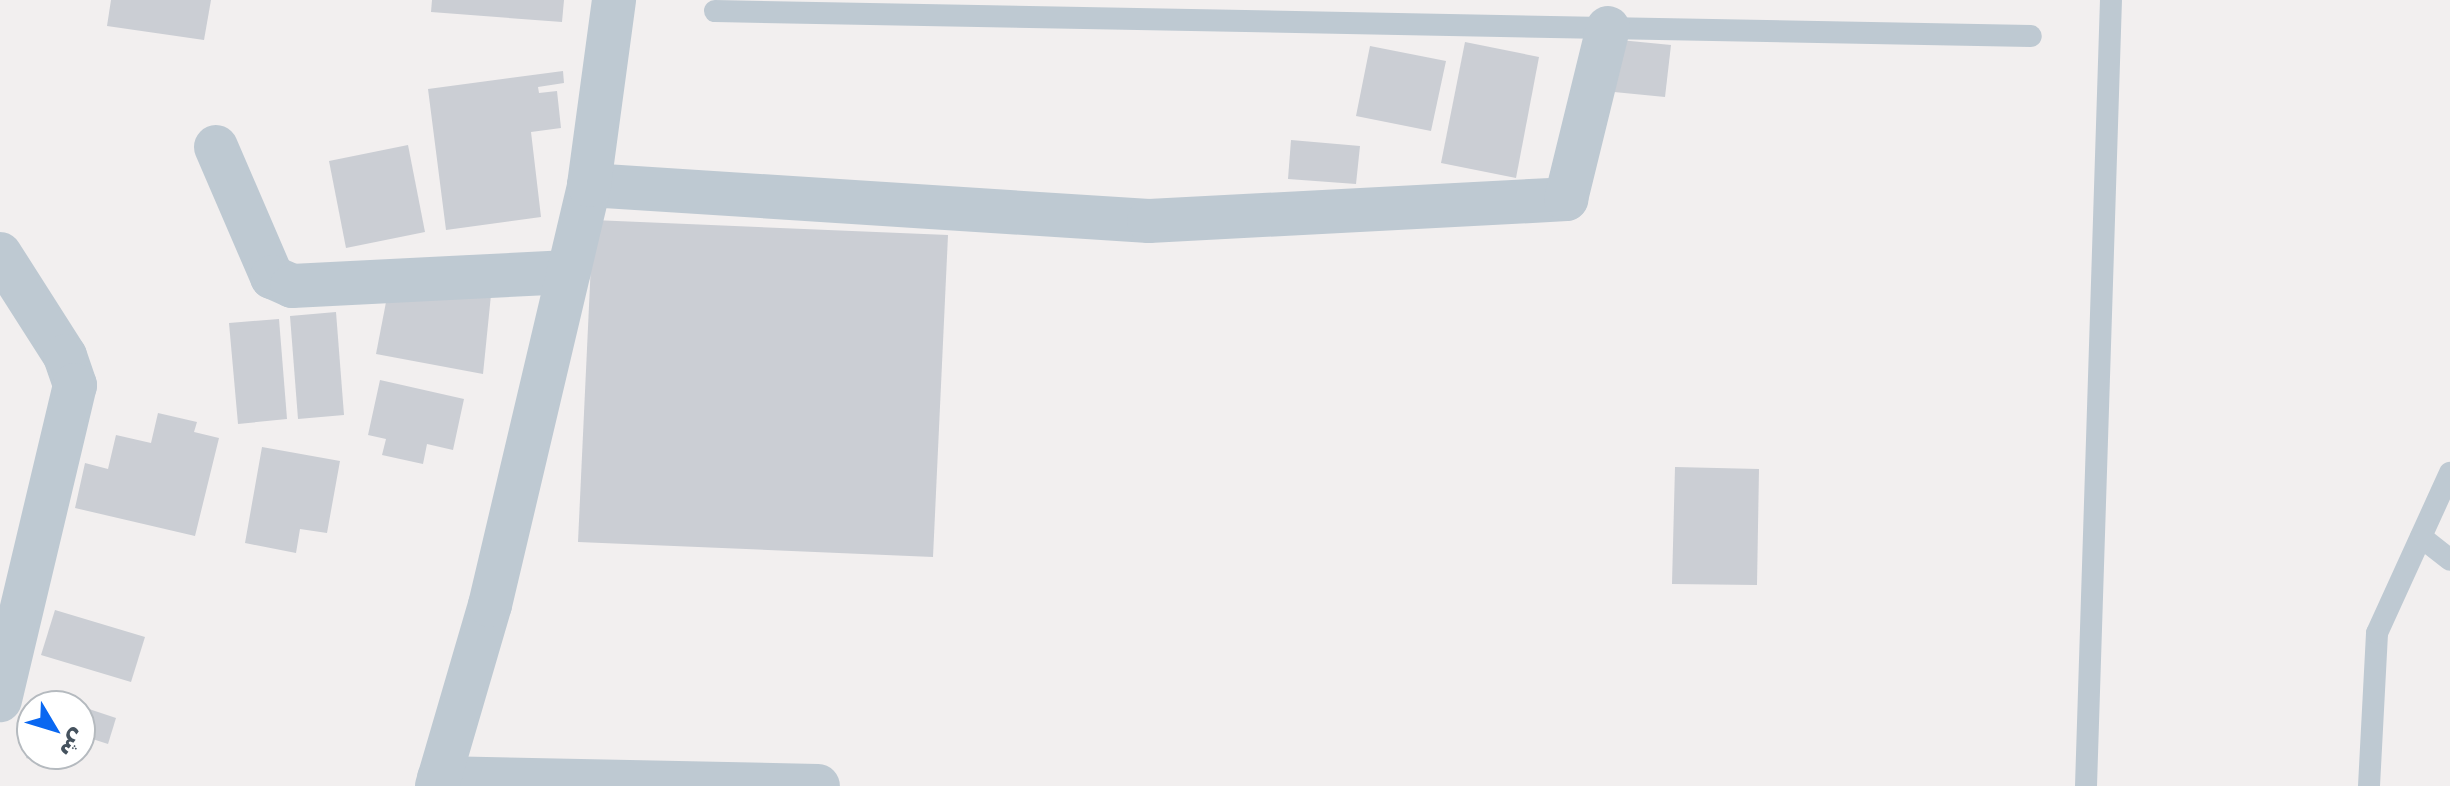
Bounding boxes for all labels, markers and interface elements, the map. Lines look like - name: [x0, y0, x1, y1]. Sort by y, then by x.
- north arrow: [16, 690, 96, 770]
- text: ش: [55, 724, 93, 764]

